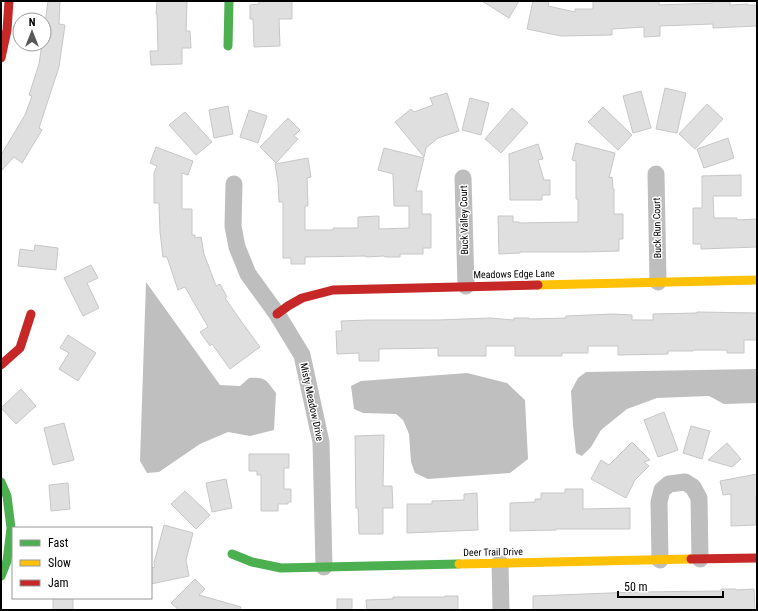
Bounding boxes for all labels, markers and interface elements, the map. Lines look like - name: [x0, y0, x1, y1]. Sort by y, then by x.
- north arrow: [12, 12, 52, 52]
- text: N: [29, 16, 36, 29]
- street label: Buck Valley Court: [458, 185, 470, 255]
- street label: Buck Run Court: [651, 197, 663, 258]
- street label: Meadows Edge Lane: [473, 268, 555, 280]
- street label: Misty Meadow Drive: [298, 362, 326, 442]
- legend: [12, 527, 152, 599]
- text: Fast: [48, 536, 69, 550]
- street label: Deer Trail Drive: [463, 546, 523, 558]
- text: Slow: [48, 556, 71, 570]
- scale bar: [618, 573, 723, 599]
- text: Jam: [48, 576, 69, 590]
- text: 50 m: [624, 580, 648, 594]

